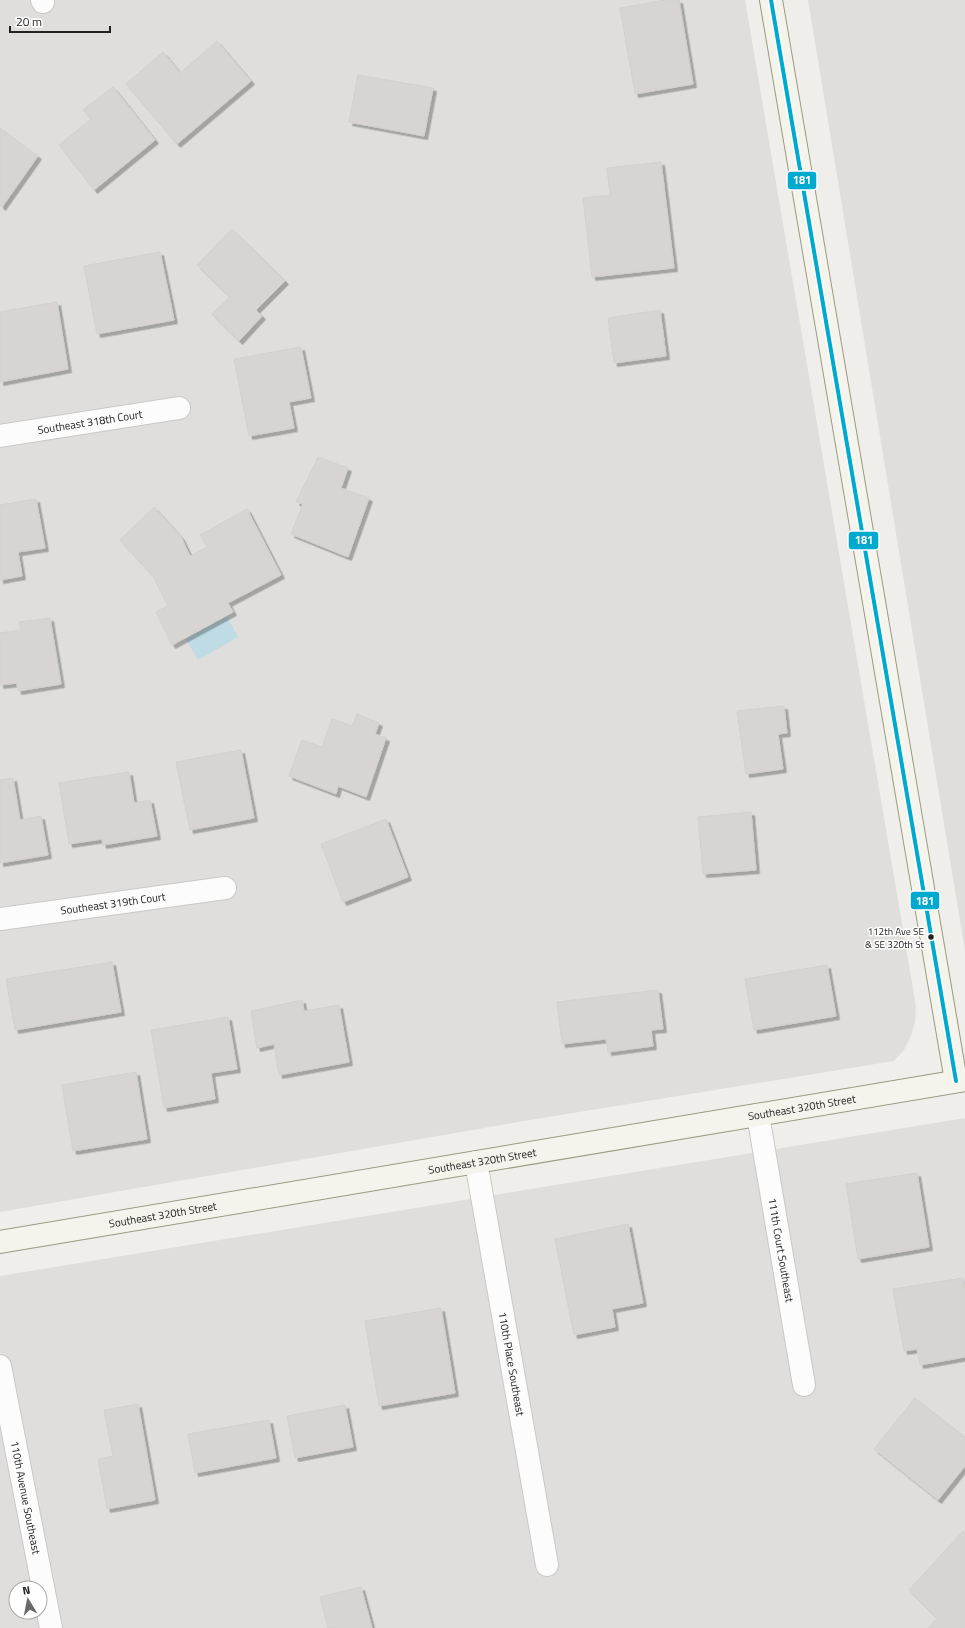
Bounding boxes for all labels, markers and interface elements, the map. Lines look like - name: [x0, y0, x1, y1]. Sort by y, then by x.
- scale bar: [10, 8, 110, 34]
- text: 20 m: [16, 12, 42, 31]
- line badge: 181: [787, 171, 817, 190]
- text: 181: [793, 172, 811, 188]
- street label: Southeast 318th Court: [36, 406, 144, 438]
- line badge: 181: [848, 531, 879, 550]
- text: 181: [855, 532, 873, 548]
- street label: Southeast 319th Court: [59, 888, 167, 919]
- line badge: 181: [910, 891, 940, 910]
- text: 181: [916, 893, 934, 909]
- place label: 112th Ave SE & SE 320th St: [865, 924, 924, 952]
- marker: 112th Ave SE & SE 320th St: [926, 932, 936, 942]
- street label: Southeast 320th Street: [747, 1090, 857, 1124]
- street label: Southeast 320th Street: [427, 1144, 537, 1178]
- street label: 111th Court Southeast: [764, 1197, 798, 1304]
- street label: Southeast 320th Street: [108, 1198, 218, 1232]
- street label: 110th Place Southeast: [495, 1311, 529, 1417]
- street label: 110th Avenue Southeast: [7, 1440, 44, 1556]
- north arrow: [8, 1580, 48, 1620]
- text: N: [21, 1582, 31, 1599]

